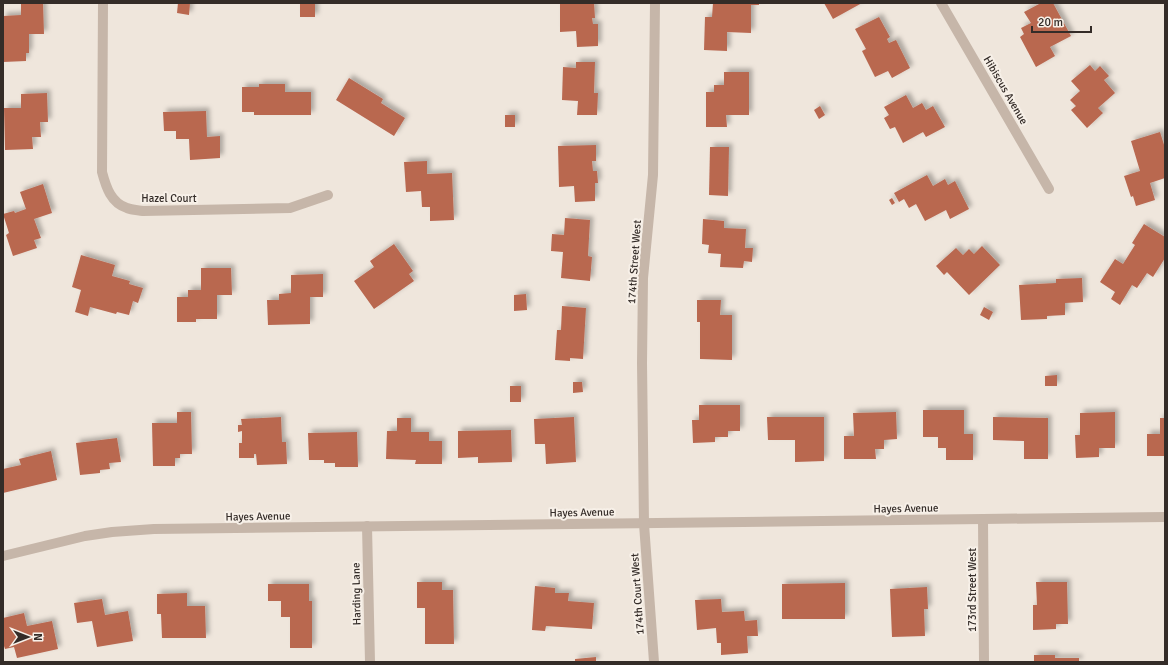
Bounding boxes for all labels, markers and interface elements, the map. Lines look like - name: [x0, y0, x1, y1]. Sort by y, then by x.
- scale bar: [1032, 8, 1091, 34]
- text: 20 m: [1038, 15, 1063, 30]
- street label: Hibiscus Avenue: [981, 54, 1030, 127]
- street label: Hazel Court: [141, 192, 197, 205]
- street label: 174th Street West: [625, 219, 644, 305]
- street label: Hayes Avenue: [873, 501, 939, 516]
- street label: Hayes Avenue: [549, 505, 615, 520]
- street label: Hayes Avenue: [225, 509, 291, 524]
- street label: 173rd Street West: [966, 548, 979, 632]
- street label: 174th Court West: [628, 552, 647, 635]
- street label: Harding Lane: [349, 563, 364, 625]
- north arrow: [8, 617, 48, 657]
- text: N: [31, 633, 44, 641]

